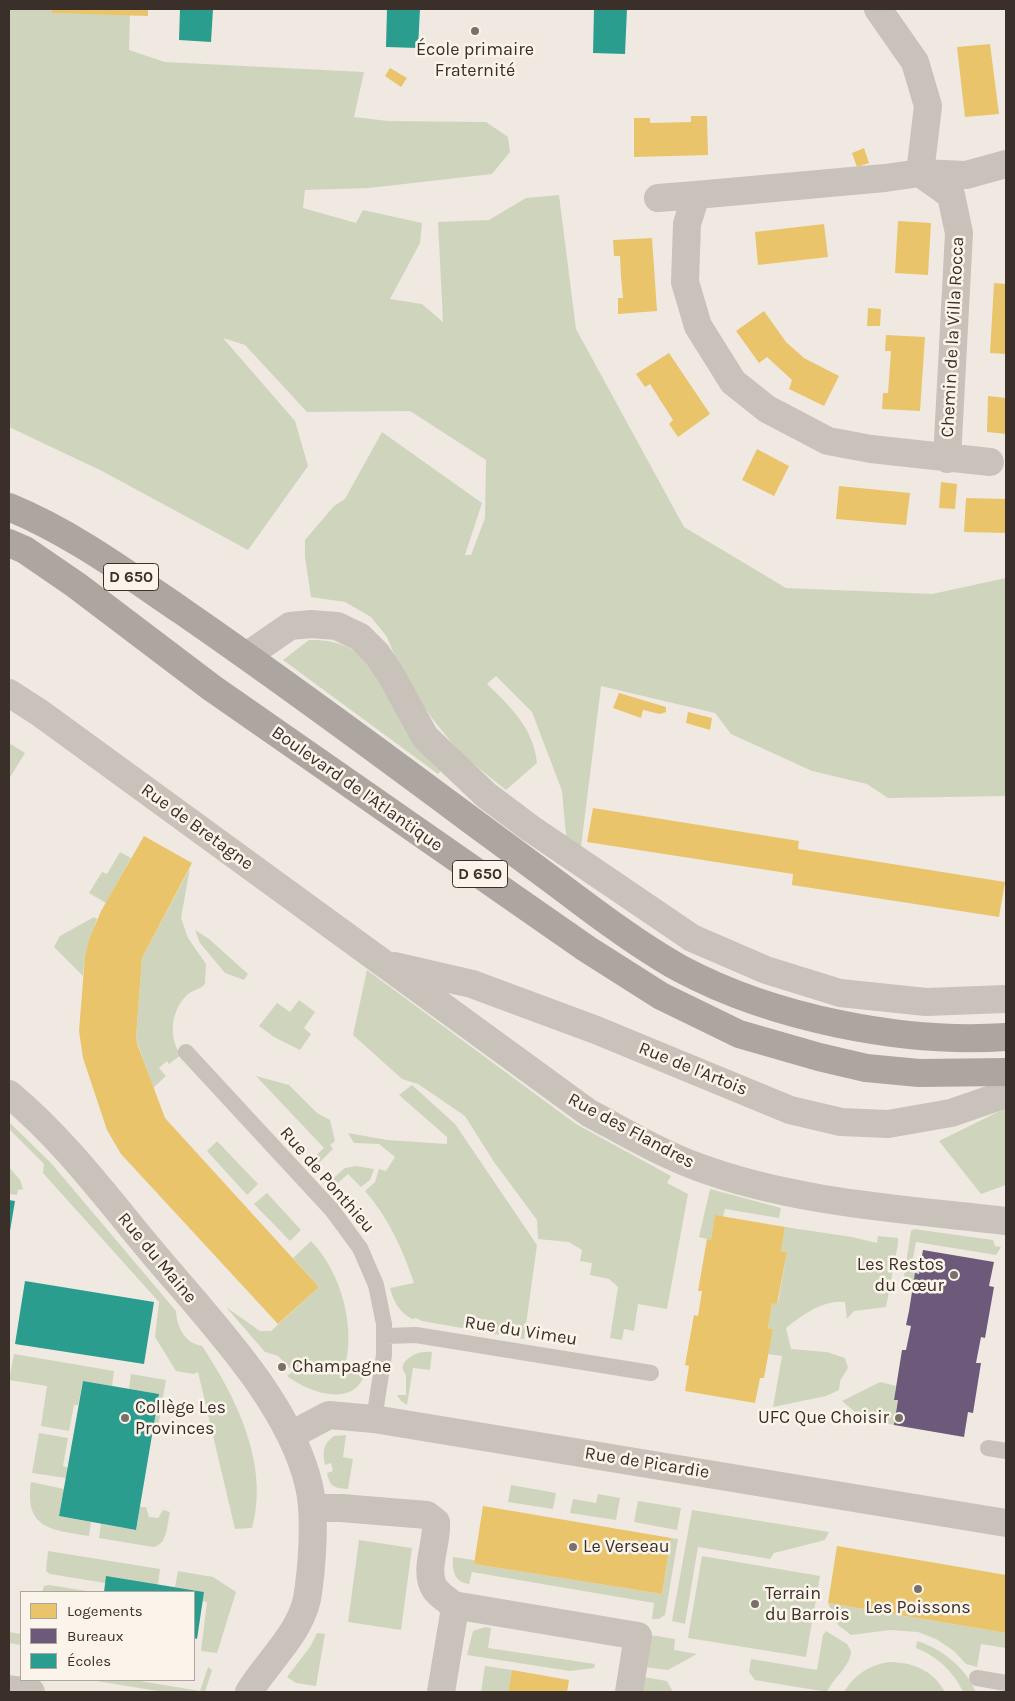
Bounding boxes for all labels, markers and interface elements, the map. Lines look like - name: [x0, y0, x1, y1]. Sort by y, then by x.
- marker: École primaire Fraternité: [469, 25, 481, 37]
- place label: École primaire Fraternité: [416, 39, 534, 82]
- street label: Chemin de la Villa Rocca: [937, 236, 969, 438]
- road number: D 650: [104, 564, 158, 590]
- street label: Boulevard de l'Atlantique: [267, 722, 447, 856]
- street label: Rue de Bretagne: [137, 779, 257, 875]
- road number: D 650: [452, 861, 508, 888]
- street label: Rue de l'Artois: [635, 1037, 751, 1101]
- street label: Rue des Flandres: [564, 1089, 698, 1173]
- street label: Rue de Ponthieu: [275, 1123, 379, 1237]
- street label: Rue du Maine: [113, 1208, 201, 1308]
- place label: Les Restos du Cœur: [857, 1254, 944, 1296]
- marker: Les Restos du Cœur: [948, 1269, 960, 1281]
- street label: Rue du Vimeu: [463, 1311, 579, 1351]
- place label: Champagne: [292, 1356, 391, 1378]
- marker: Champagne: [276, 1361, 288, 1373]
- place label: Collège Les Provinces: [135, 1397, 226, 1440]
- place label: UFC Que Choisir: [758, 1407, 889, 1429]
- marker: Collège Les Provinces: [119, 1412, 131, 1424]
- marker: UFC Que Choisir: [893, 1412, 905, 1424]
- street label: Rue de Picardie: [583, 1442, 711, 1484]
- place label: Le Verseau: [583, 1536, 670, 1558]
- marker: Le Verseau: [567, 1541, 579, 1553]
- place label: Terrain du Barrois: [765, 1583, 850, 1626]
- marker: Les Poissons: [912, 1583, 924, 1595]
- legend: [20, 1591, 195, 1681]
- place label: Les Poissons: [865, 1597, 971, 1619]
- marker: Terrain du Barrois: [749, 1598, 761, 1610]
- text: Logements: [67, 1602, 143, 1620]
- text: Bureaux: [67, 1627, 124, 1645]
- text: Écoles: [67, 1652, 111, 1670]

